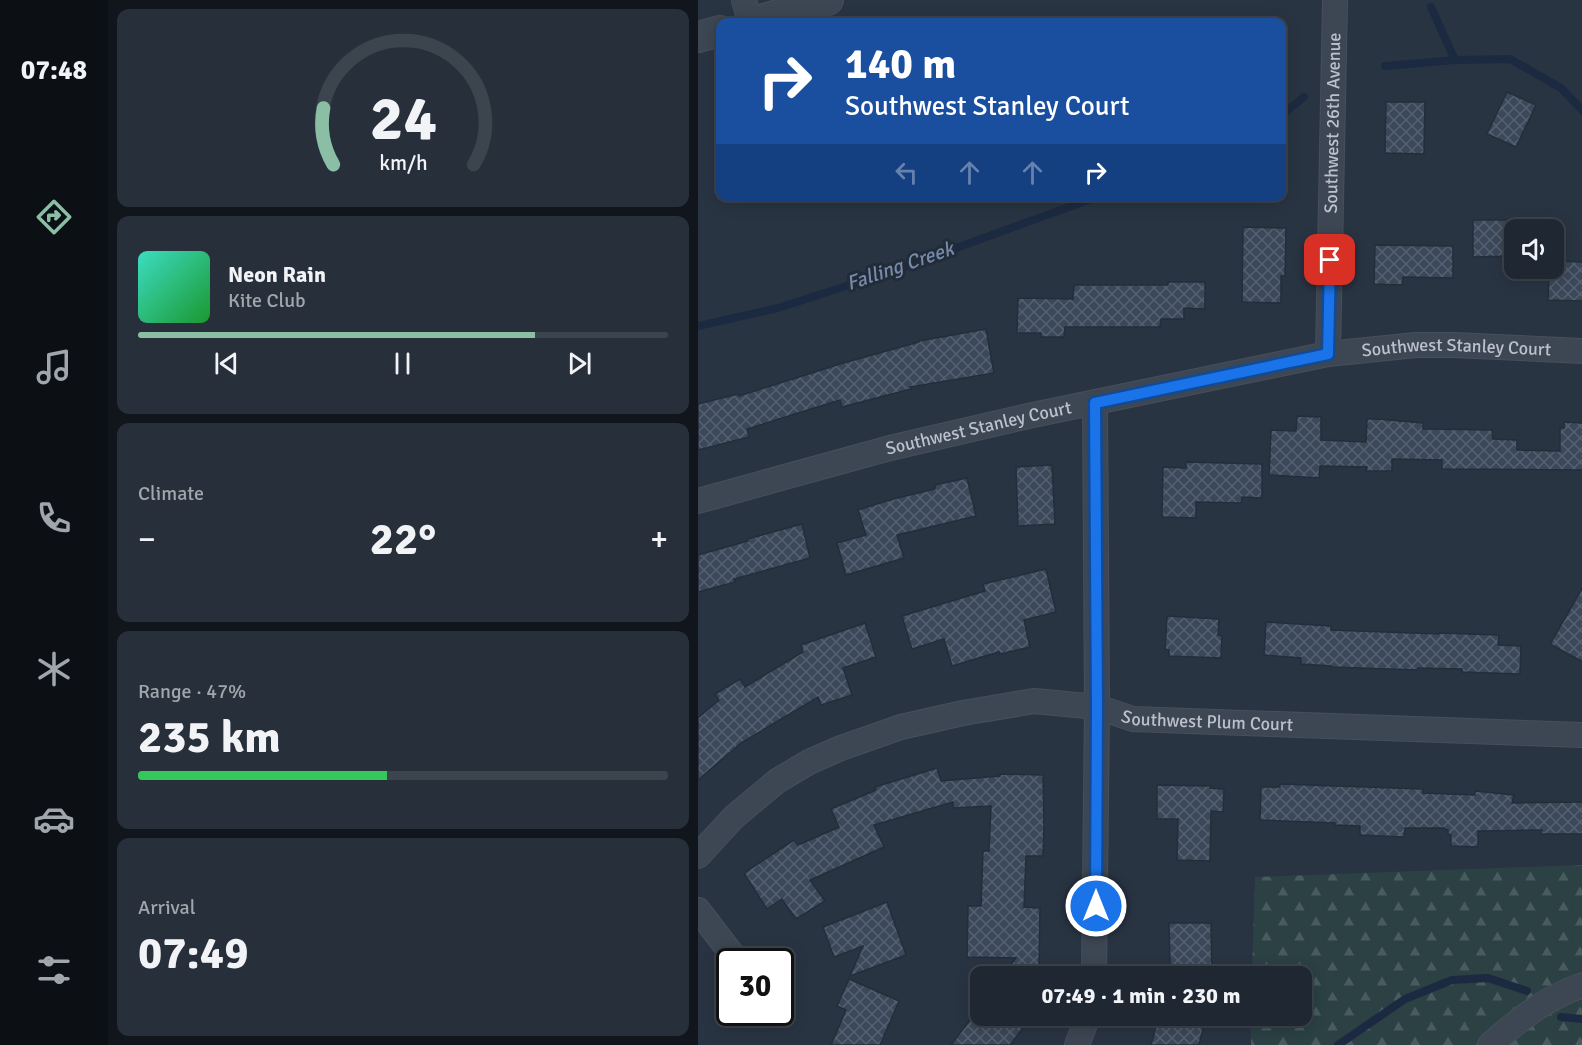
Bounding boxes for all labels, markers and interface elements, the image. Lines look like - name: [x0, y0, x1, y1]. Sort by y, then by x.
- street label: Southwest 26th Avenue: [1320, 32, 1345, 214]
- text: 140 m: [845, 39, 956, 90]
- icon: right: [746, 42, 824, 120]
- text: 07:48: [21, 54, 87, 87]
- text: 24: [369, 80, 437, 157]
- text: Southwest Stanley Court: [845, 90, 1130, 123]
- text: km/h: [379, 150, 427, 176]
- icon: left: [890, 156, 923, 189]
- icon: ahead: [953, 156, 986, 189]
- icon: ahead: [1016, 156, 1049, 189]
- icon: right: [1079, 156, 1112, 189]
- icon: directions: [33, 196, 75, 238]
- map controls: [1504, 219, 1564, 279]
- button: sound: [1504, 219, 1564, 279]
- pin: [1304, 234, 1355, 285]
- water label: Falling Creek: [843, 235, 959, 296]
- icon: arrive: [1313, 243, 1346, 276]
- text: Neon Rain: [228, 261, 326, 288]
- text: Kite Club: [228, 288, 306, 313]
- street label: Southwest Stanley Court: [1361, 334, 1552, 361]
- icon: music: [33, 346, 75, 388]
- icon: previous: [210, 347, 243, 380]
- icon: pause: [386, 347, 419, 380]
- icon: next: [563, 347, 596, 380]
- street label: Southwest Stanley Court: [883, 396, 1073, 460]
- text: Climate: [138, 481, 204, 506]
- icon: phone: [33, 497, 75, 539]
- text: 22°: [370, 512, 436, 567]
- text: −: [138, 519, 156, 560]
- text: +: [650, 519, 668, 560]
- icon: climate: [33, 648, 75, 690]
- text: Range · 47%: [138, 679, 246, 704]
- street label: Southwest Plum Court: [1119, 705, 1294, 736]
- text: 235 km: [138, 710, 281, 765]
- icon: car: [33, 798, 75, 840]
- position arrow: [1064, 874, 1128, 938]
- text: Arrival: [138, 895, 196, 920]
- text: 07:49: [138, 926, 248, 981]
- speed limit sign: 30: [716, 948, 794, 1026]
- icon: filters: [33, 949, 75, 991]
- text: 07:49 · 1 min · 230 m: [1041, 982, 1241, 1009]

